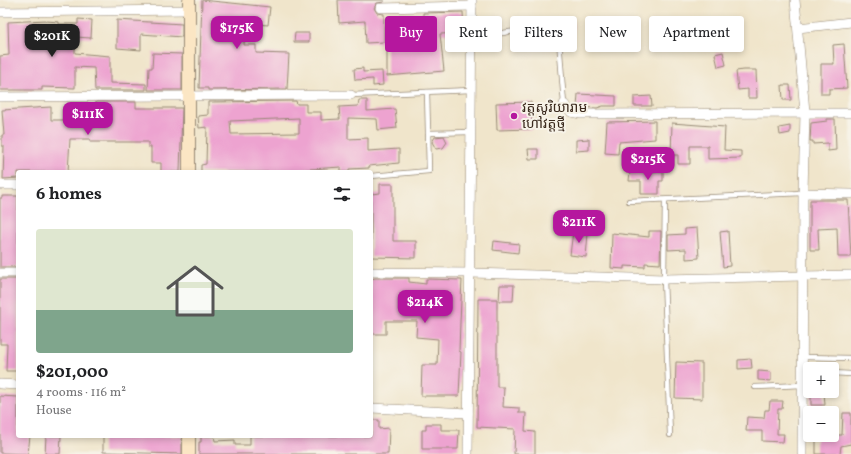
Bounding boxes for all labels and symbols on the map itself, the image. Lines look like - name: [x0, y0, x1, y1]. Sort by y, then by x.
- pin: $175K: [209, 16, 265, 50]
- pin: $201K: [24, 24, 80, 58]
- place label: វត្តសូរិយារាម ហៅវត្តថ្មី: [522, 99, 587, 134]
- pin: $111K: [60, 102, 116, 136]
- marker: វត្តសូរិយារាម ហៅវត្តថ្មី: [509, 111, 519, 121]
- pin: $215K: [620, 147, 676, 181]
- pin: $211K: [551, 210, 607, 244]
- pin: $214K: [397, 290, 453, 324]

